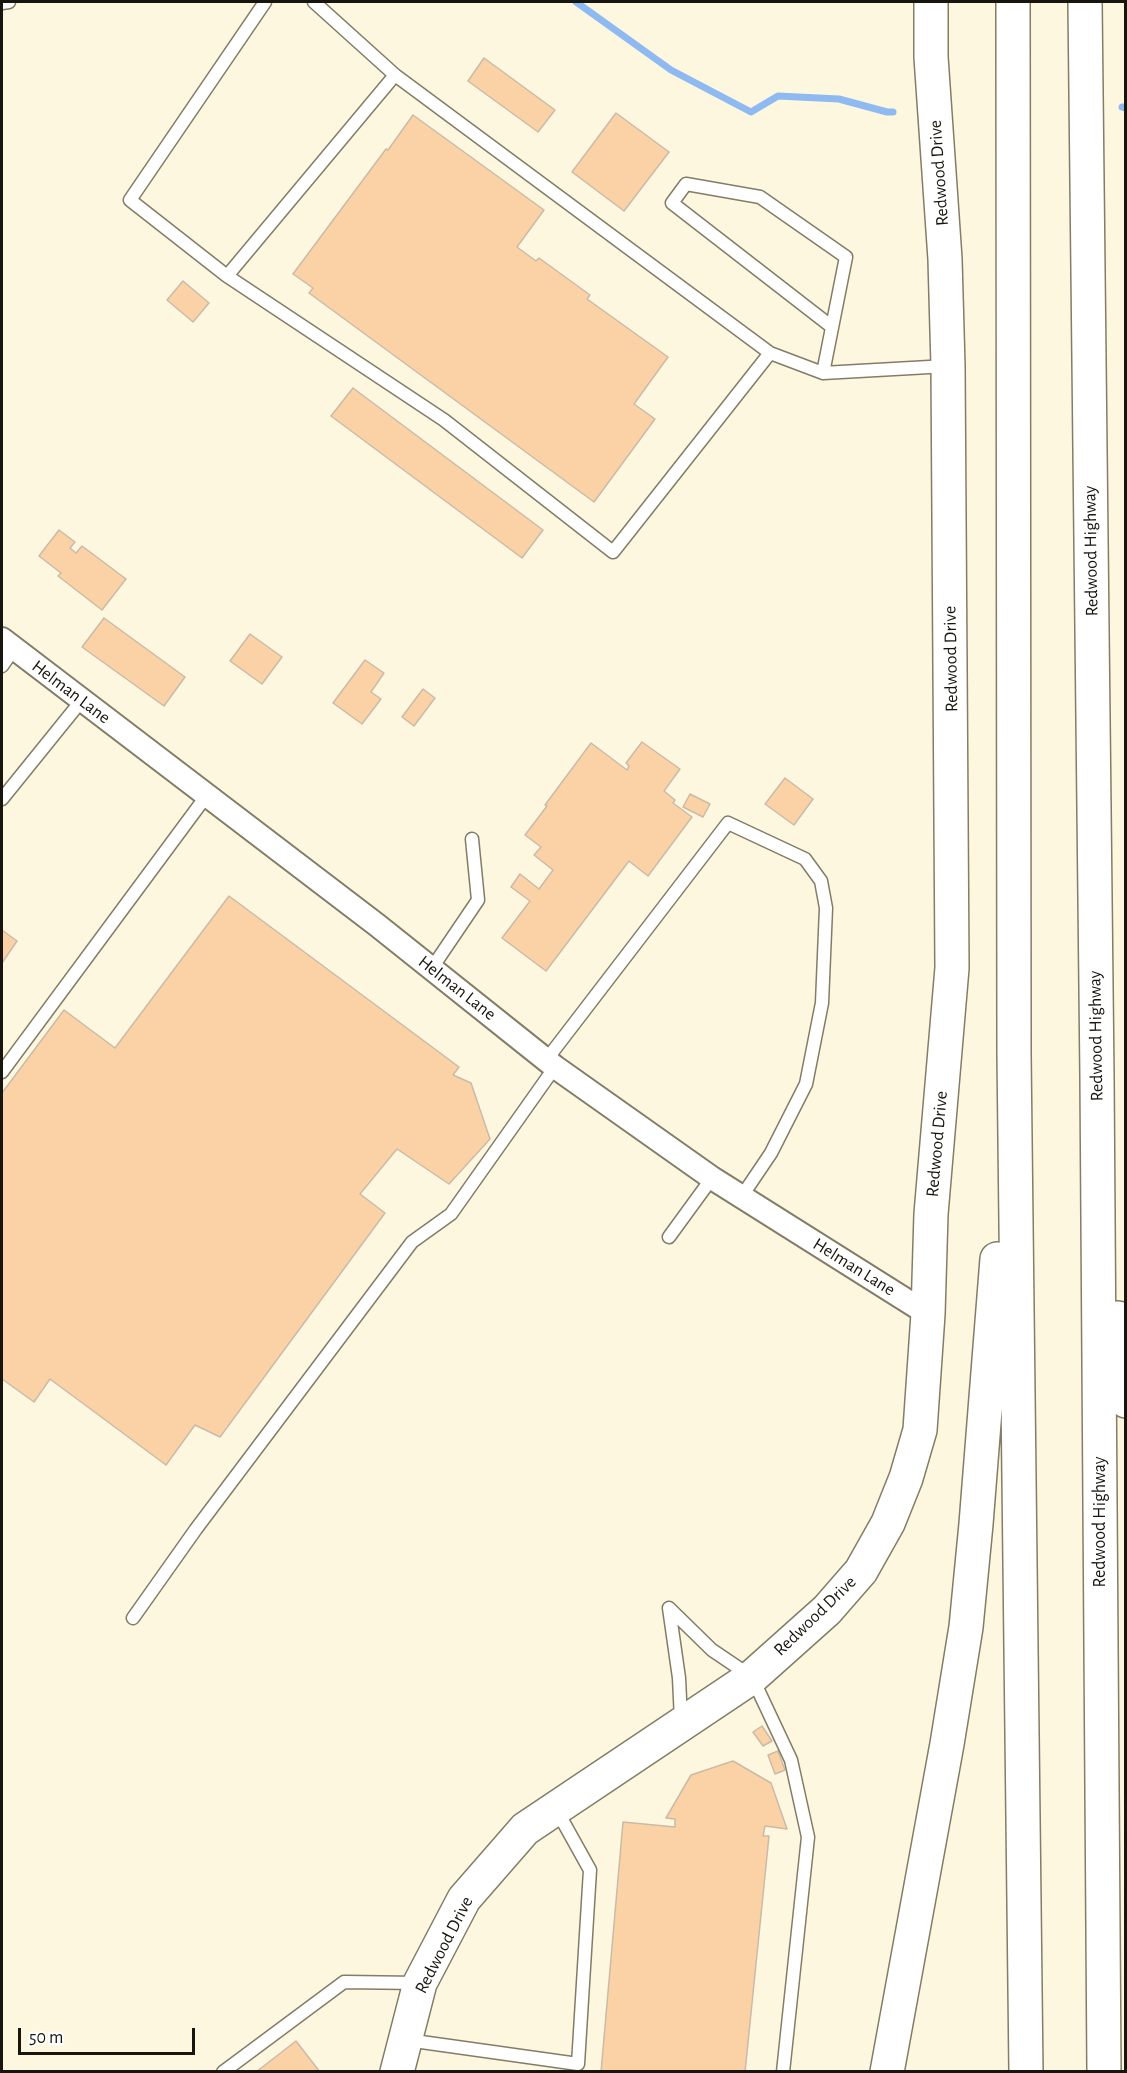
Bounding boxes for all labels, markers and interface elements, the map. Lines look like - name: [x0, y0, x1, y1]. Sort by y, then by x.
- street label: Redwood Drive: [925, 119, 953, 227]
- street label: Redwood Highway: [1079, 485, 1103, 617]
- street label: Redwood Drive: [939, 606, 963, 712]
- street label: Helman Lane: [27, 655, 115, 729]
- street label: Helman Lane: [414, 951, 500, 1025]
- street label: Redwood Highway: [1084, 970, 1108, 1102]
- street label: Redwood Drive: [922, 1090, 952, 1198]
- street label: Helman Lane: [809, 1233, 899, 1301]
- street label: Redwood Highway: [1089, 1457, 1111, 1587]
- street label: Redwood Drive: [769, 1571, 861, 1661]
- street label: Redwood Drive: [410, 1893, 478, 1997]
- scale bar: [21, 2016, 198, 2054]
- text: 50 m: [29, 2029, 63, 2047]

